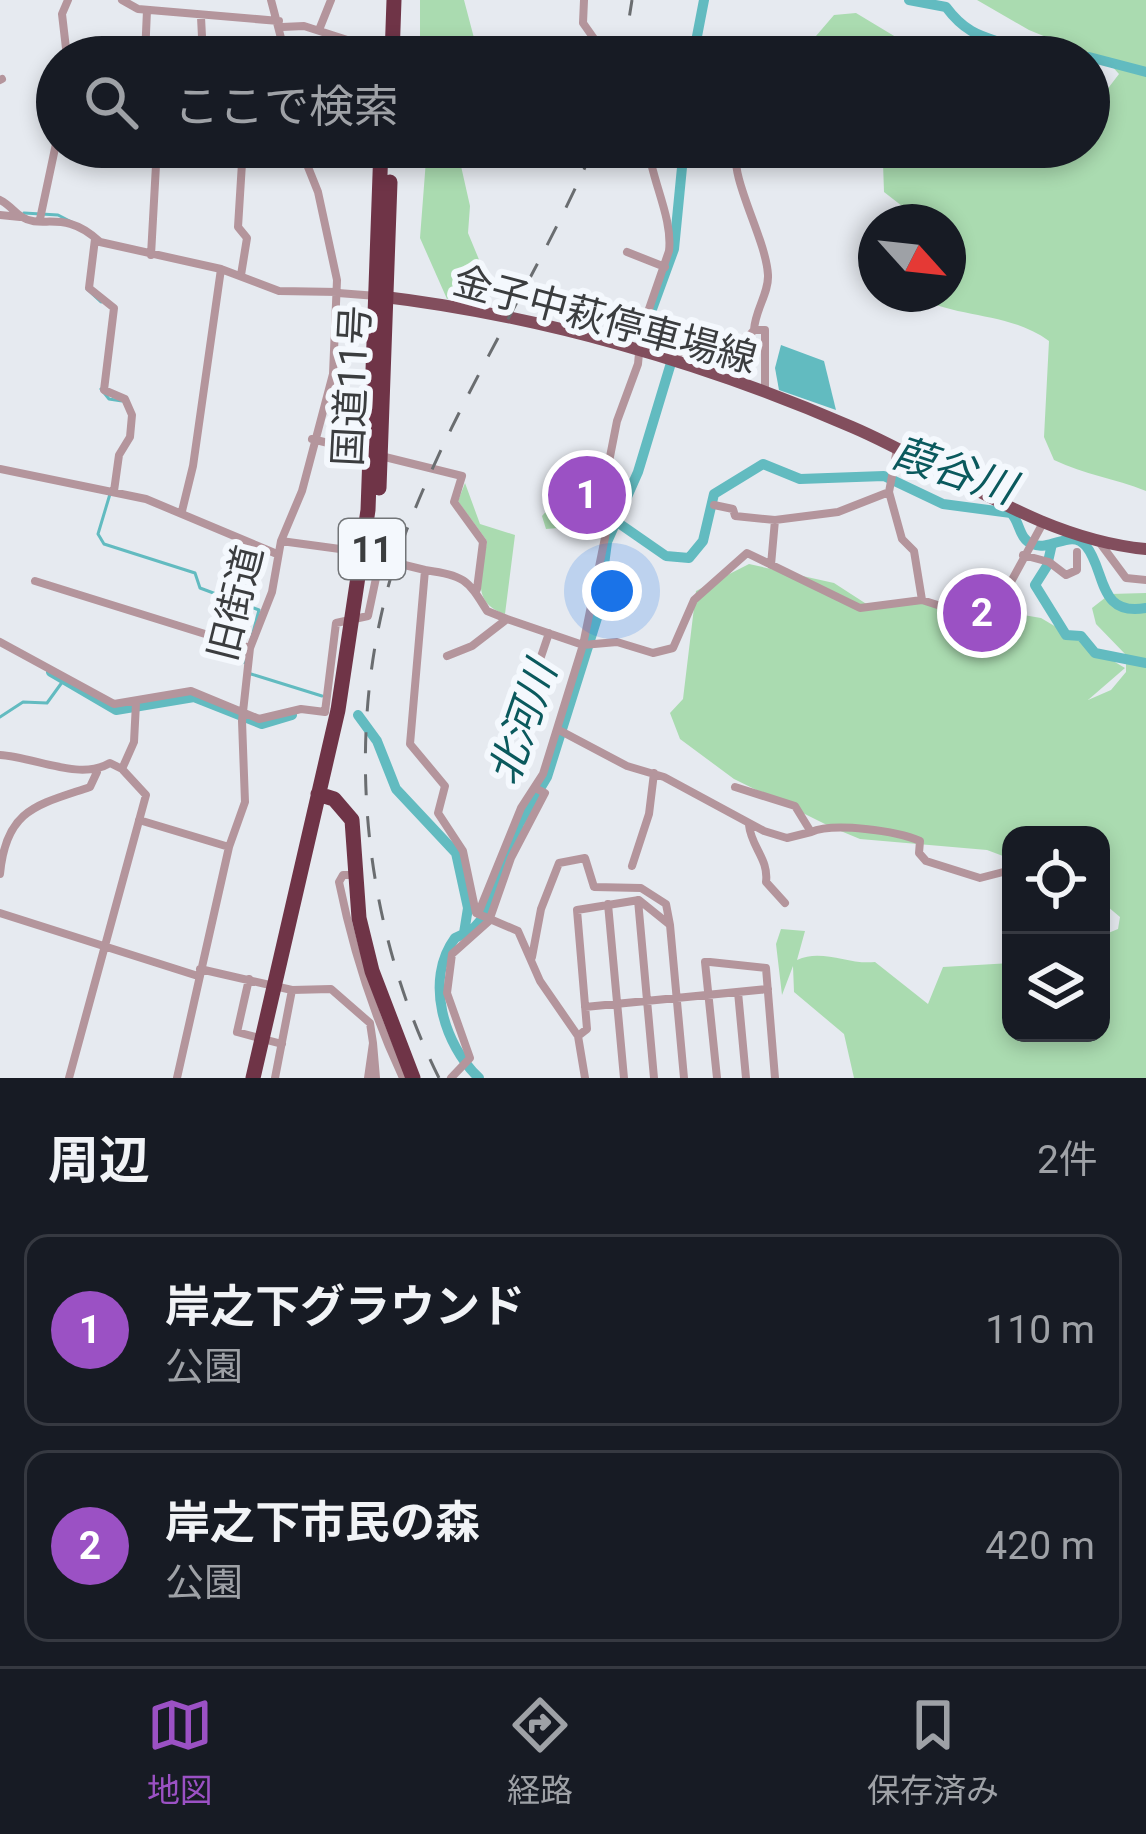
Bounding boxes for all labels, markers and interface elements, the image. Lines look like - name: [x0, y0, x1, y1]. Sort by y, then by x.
- search box: [36, 36, 1110, 168]
- icon: search: [78, 69, 144, 135]
- text: ここで検索: [174, 80, 399, 133]
- north arrow: [858, 204, 966, 312]
- street label: 金子中萩停車場線: [448, 257, 761, 383]
- street label: 国道11号: [325, 305, 379, 468]
- water label: 葭谷川: [886, 428, 1025, 514]
- pin: 1: [548, 450, 626, 540]
- road number: 11: [339, 519, 405, 579]
- street label: 旧街道: [199, 541, 272, 666]
- your location: [582, 561, 642, 621]
- pin: 2: [943, 568, 1021, 658]
- water label: 北河川: [479, 652, 567, 791]
- map controls: [1002, 826, 1110, 1042]
- button: locate: [1002, 826, 1110, 934]
- button: layers: [1002, 934, 1110, 1042]
- text: 周辺: [48, 1131, 150, 1190]
- text: 2件: [1037, 1137, 1098, 1183]
- text: 岸之下グラウンド: [165, 1280, 525, 1333]
- text: 1: [79, 1307, 101, 1353]
- text: 110 m: [985, 1307, 1095, 1353]
- text: 公園: [165, 1344, 243, 1390]
- text: 岸之下市民の森: [165, 1496, 480, 1549]
- text: 2: [79, 1523, 101, 1569]
- text: 420 m: [985, 1523, 1095, 1569]
- text: 公園: [165, 1560, 243, 1606]
- tab: 地図: [147, 1692, 213, 1812]
- tab: 経路: [507, 1692, 573, 1812]
- tab: 保存済み: [867, 1692, 999, 1812]

